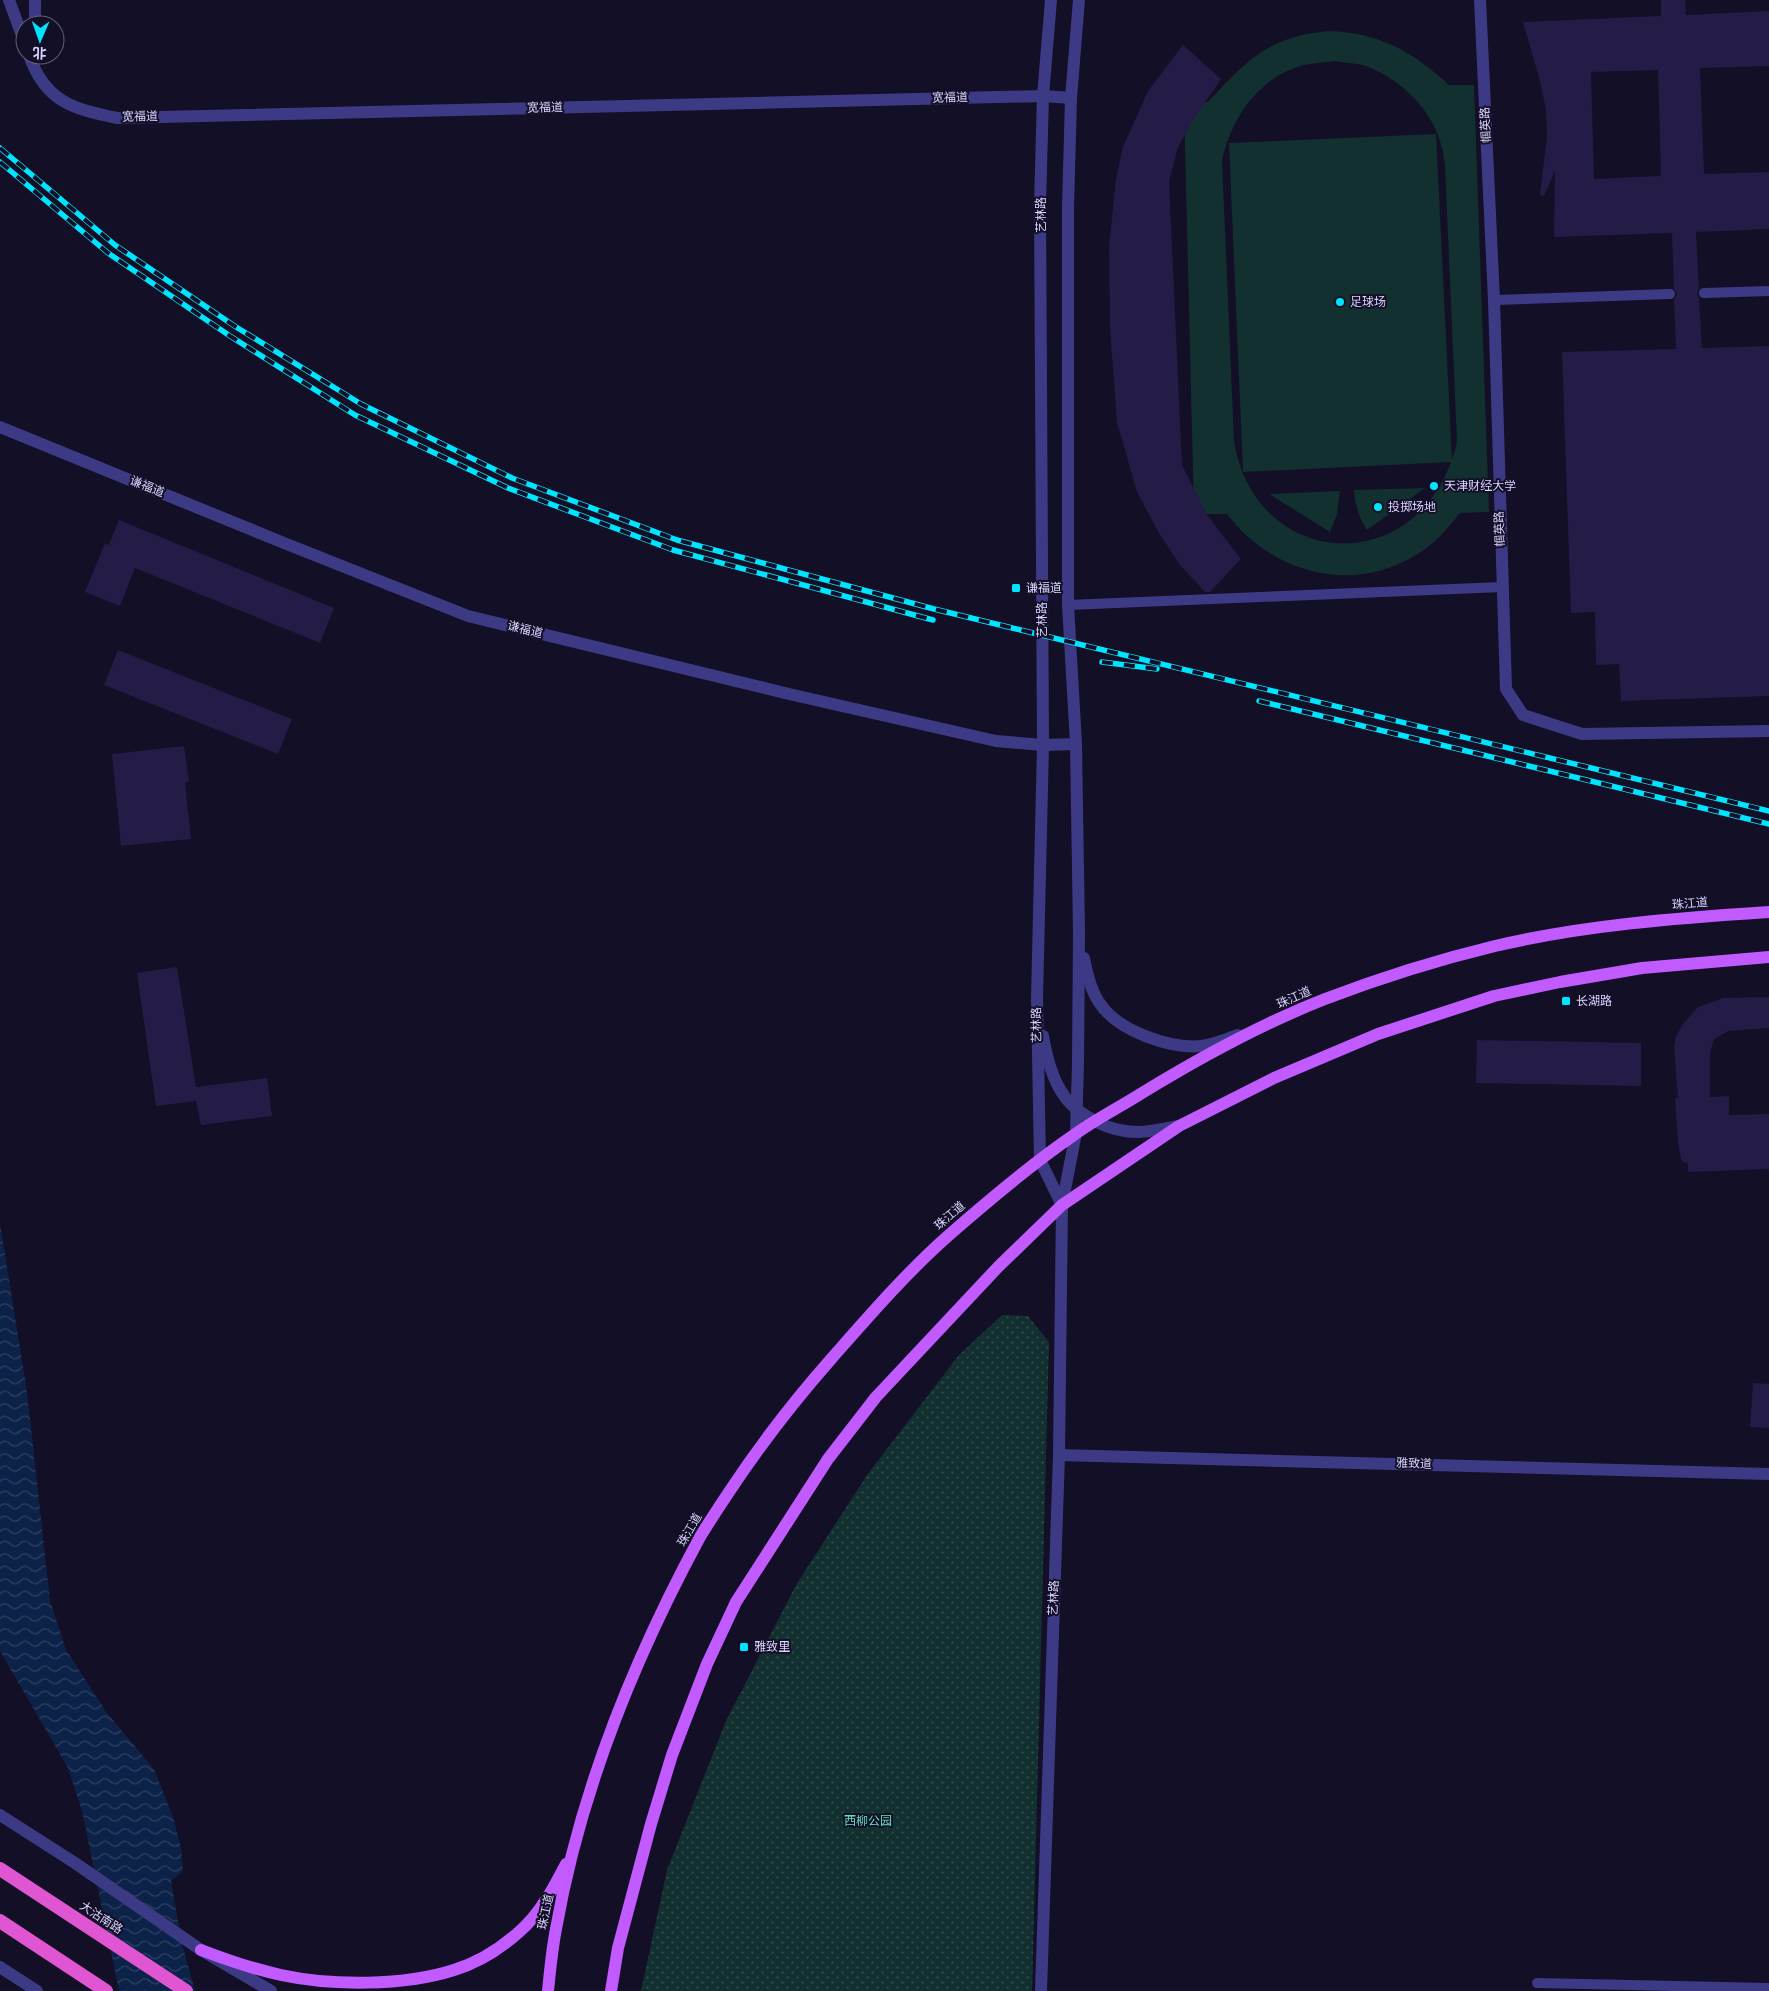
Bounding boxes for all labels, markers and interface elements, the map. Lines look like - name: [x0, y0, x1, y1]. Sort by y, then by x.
- north arrow: [15, 15, 65, 65]
- text: 北: [32, 42, 47, 62]
- street label: 宽福道: [932, 89, 968, 107]
- street label: 宽福道: [527, 99, 563, 117]
- street label: 帼英路: [1477, 107, 1495, 143]
- street label: 宽福道: [122, 108, 158, 126]
- street label: 艺林路: [1033, 197, 1050, 233]
- place label: 足球场: [1350, 294, 1386, 311]
- marker: 足球场: [1334, 296, 1346, 308]
- street label: 谦福道: [127, 472, 167, 502]
- place label: 天津财经大学: [1444, 478, 1516, 495]
- marker: 天津财经大学: [1428, 480, 1440, 492]
- place label: 投掷场地: [1388, 499, 1436, 516]
- marker: 投掷场地: [1372, 501, 1384, 513]
- street label: 帼英路: [1491, 511, 1509, 547]
- place label: 谦福道: [1026, 580, 1062, 597]
- marker: 谦福道: [1010, 582, 1022, 594]
- street label: 艺林路: [1034, 602, 1051, 638]
- street label: 谦福道: [505, 617, 545, 643]
- street label: 珠江道: [1671, 894, 1709, 914]
- street label: 珠江道: [1274, 983, 1314, 1013]
- place label: 长湖路: [1576, 993, 1612, 1010]
- marker: 长湖路: [1560, 995, 1572, 1007]
- street label: 艺林路: [1028, 1007, 1046, 1043]
- street label: 珠江道: [931, 1198, 969, 1234]
- street label: 雅致道: [1396, 1455, 1432, 1473]
- street label: 珠江道: [674, 1510, 706, 1550]
- street label: 艺林路: [1045, 1580, 1063, 1616]
- place label: 雅致里: [754, 1639, 790, 1656]
- marker: 雅致里: [738, 1641, 750, 1653]
- park label: 西柳公园: [844, 1813, 892, 1830]
- street label: 珠江道: [534, 1893, 558, 1931]
- street label: 大沽南路: [76, 1898, 126, 1938]

